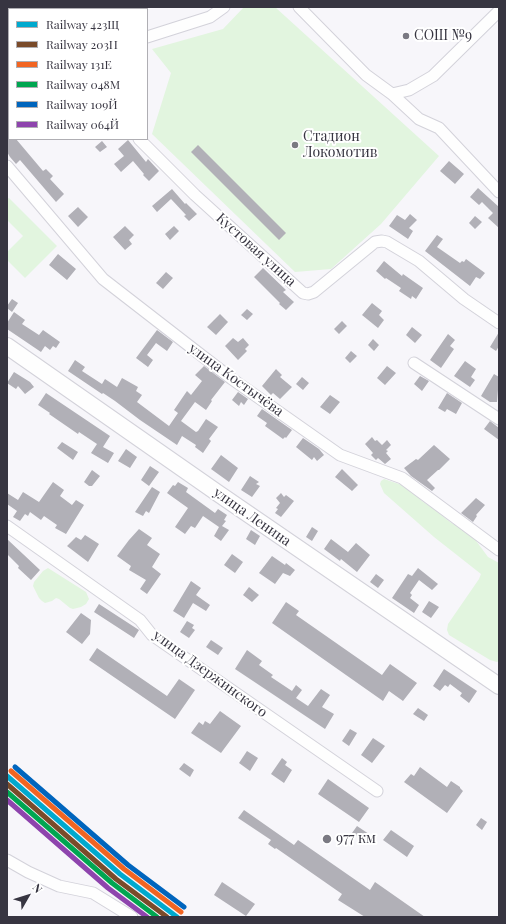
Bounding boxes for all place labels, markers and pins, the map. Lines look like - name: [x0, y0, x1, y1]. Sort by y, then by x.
- place label: СОШ №9: [414, 28, 472, 44]
- marker: СОШ №9: [401, 31, 411, 41]
- place label: Стадион Локомотив: [303, 129, 377, 162]
- marker: Стадион Локомотив: [290, 140, 300, 150]
- place label: 977 км: [336, 831, 376, 847]
- marker: 977 км: [321, 833, 333, 845]

